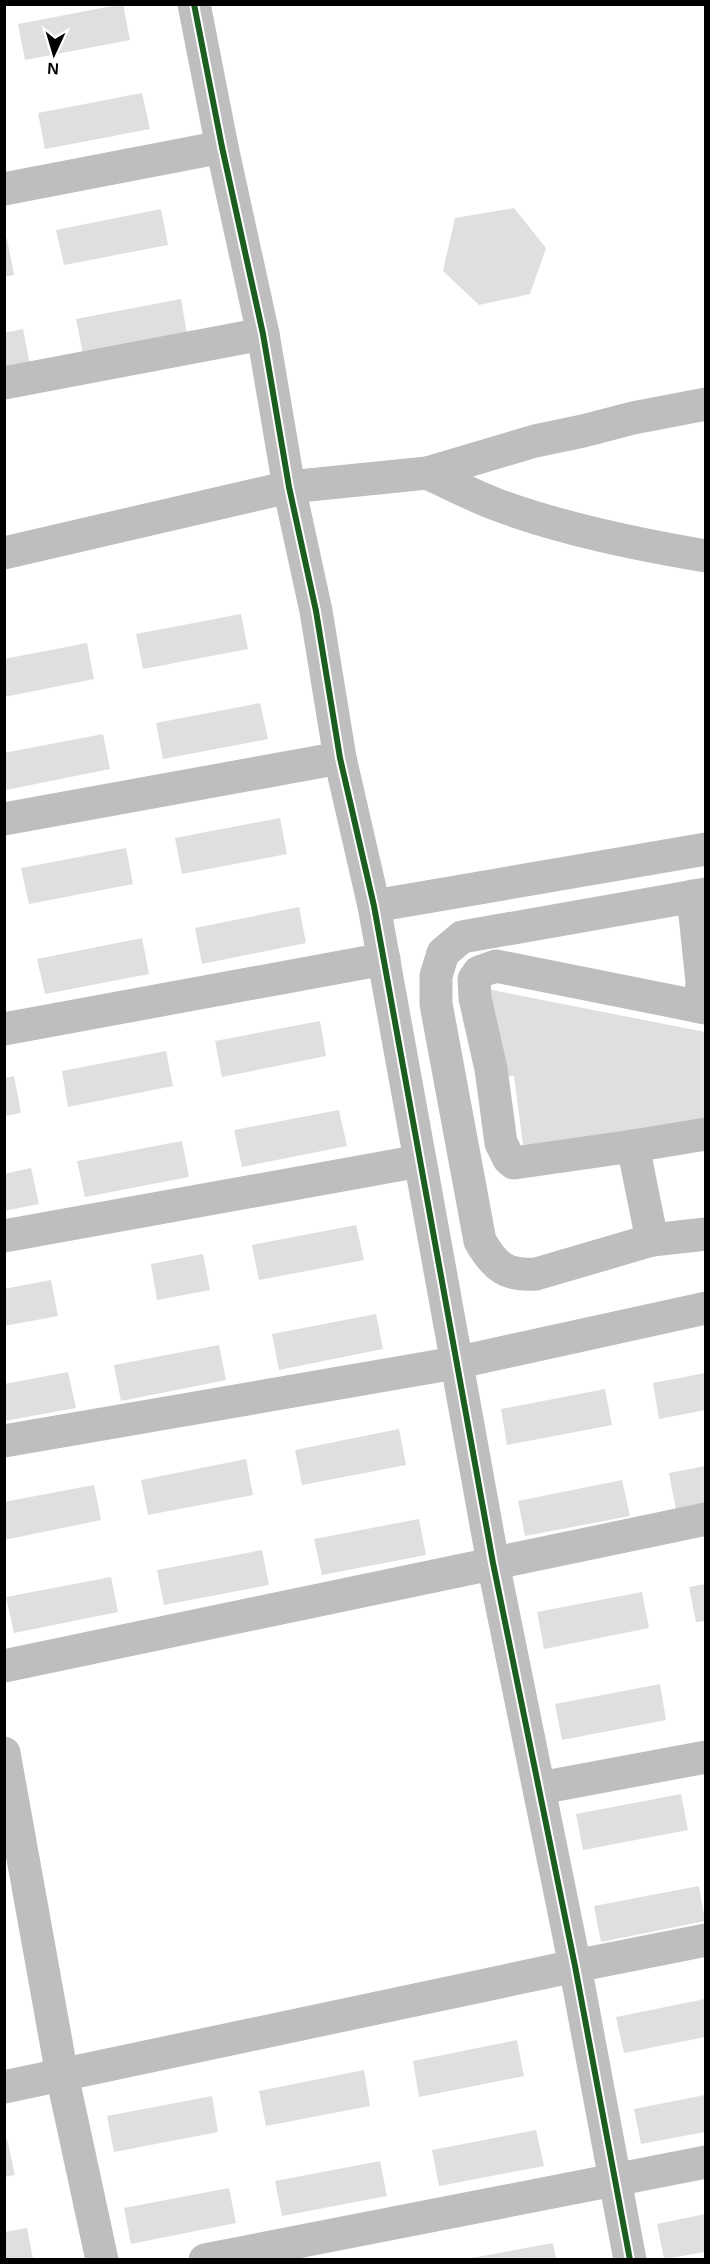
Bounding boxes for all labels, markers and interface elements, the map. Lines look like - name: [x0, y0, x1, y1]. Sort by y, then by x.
- north arrow: [24, 24, 84, 84]
- text: N: [47, 60, 59, 77]

